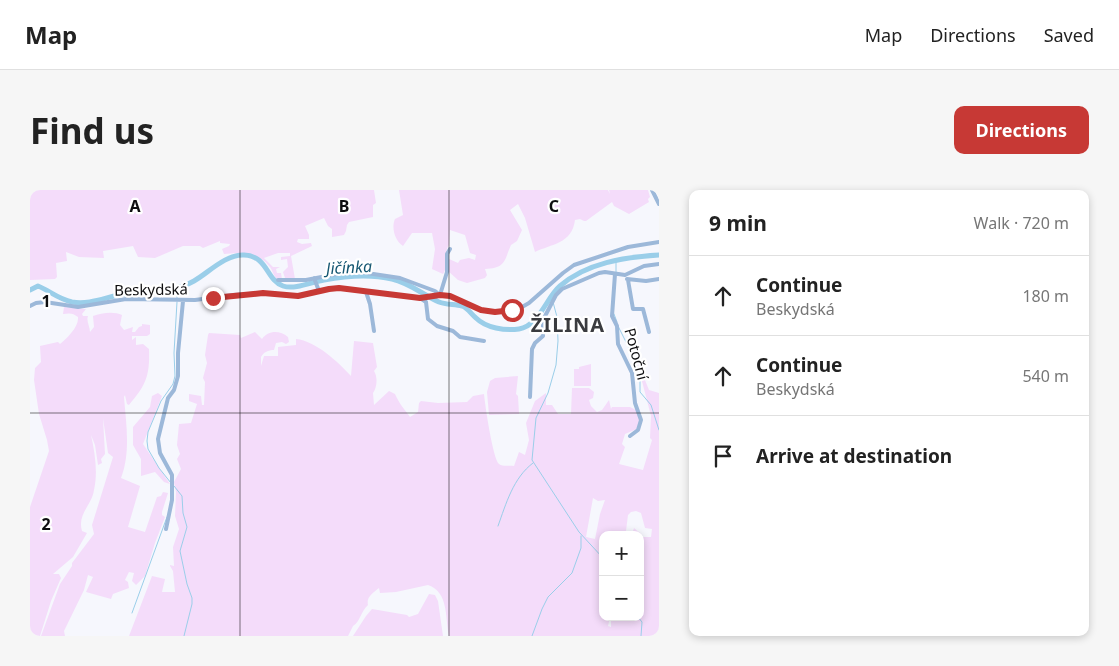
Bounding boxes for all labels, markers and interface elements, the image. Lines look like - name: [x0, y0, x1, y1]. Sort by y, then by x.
- text: Map: [25, 18, 77, 51]
- text: Map: [865, 23, 902, 47]
- text: Directions: [930, 23, 1016, 47]
- text: Saved: [1044, 23, 1094, 47]
- button: Directions: [954, 106, 1089, 154]
- text: Find us: [30, 107, 154, 154]
- text: A: [129, 195, 141, 217]
- text: B: [339, 195, 349, 217]
- text: C: [549, 195, 559, 217]
- text: 9 min: [709, 209, 767, 237]
- text: Walk · 720 m: [974, 212, 1069, 234]
- water label: Jičínka: [322, 255, 373, 279]
- text: Continue: [756, 272, 842, 298]
- street label: Beskydská: [114, 278, 188, 300]
- icon: ahead: [709, 282, 737, 310]
- text: 180 m: [1022, 285, 1069, 307]
- route end: [202, 287, 225, 310]
- text: 1: [41, 290, 51, 312]
- text: Beskydská: [756, 298, 835, 320]
- route start: [501, 299, 524, 322]
- district label: ŽILINA: [531, 311, 605, 338]
- street label: Potoční: [620, 326, 654, 383]
- text: Continue: [756, 352, 842, 378]
- icon: ahead: [709, 362, 737, 390]
- text: 540 m: [1022, 365, 1069, 387]
- text: Beskydská: [756, 378, 835, 400]
- icon: arrive: [709, 442, 737, 470]
- text: Arrive at destination: [756, 443, 952, 469]
- text: 2: [41, 513, 51, 535]
- map controls: [599, 531, 644, 621]
- button: +: [599, 531, 644, 576]
- button: −: [599, 576, 644, 621]

